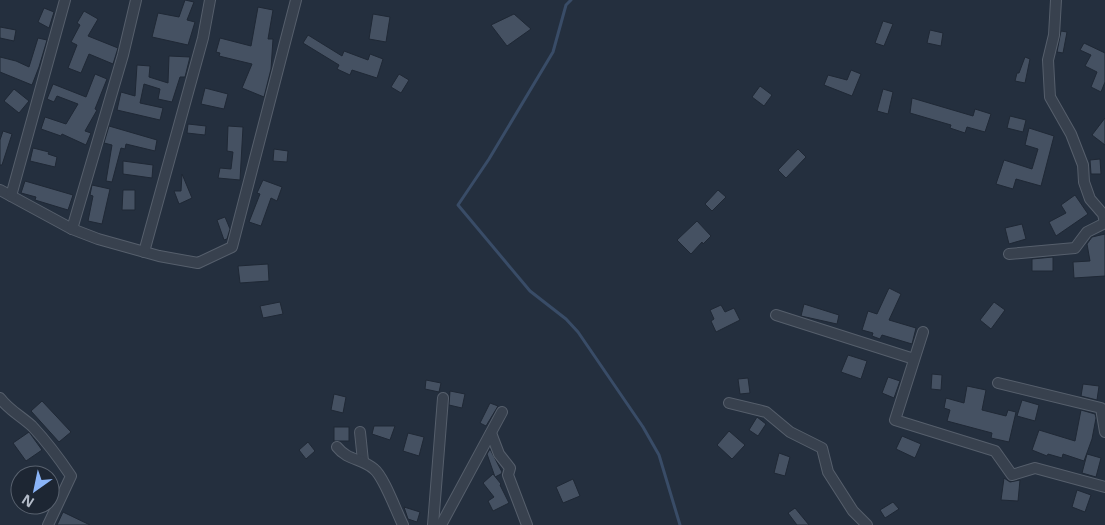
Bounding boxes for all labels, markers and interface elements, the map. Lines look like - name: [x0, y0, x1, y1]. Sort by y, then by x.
- north arrow: [10, 465, 60, 515]
- text: N: [18, 490, 38, 512]

